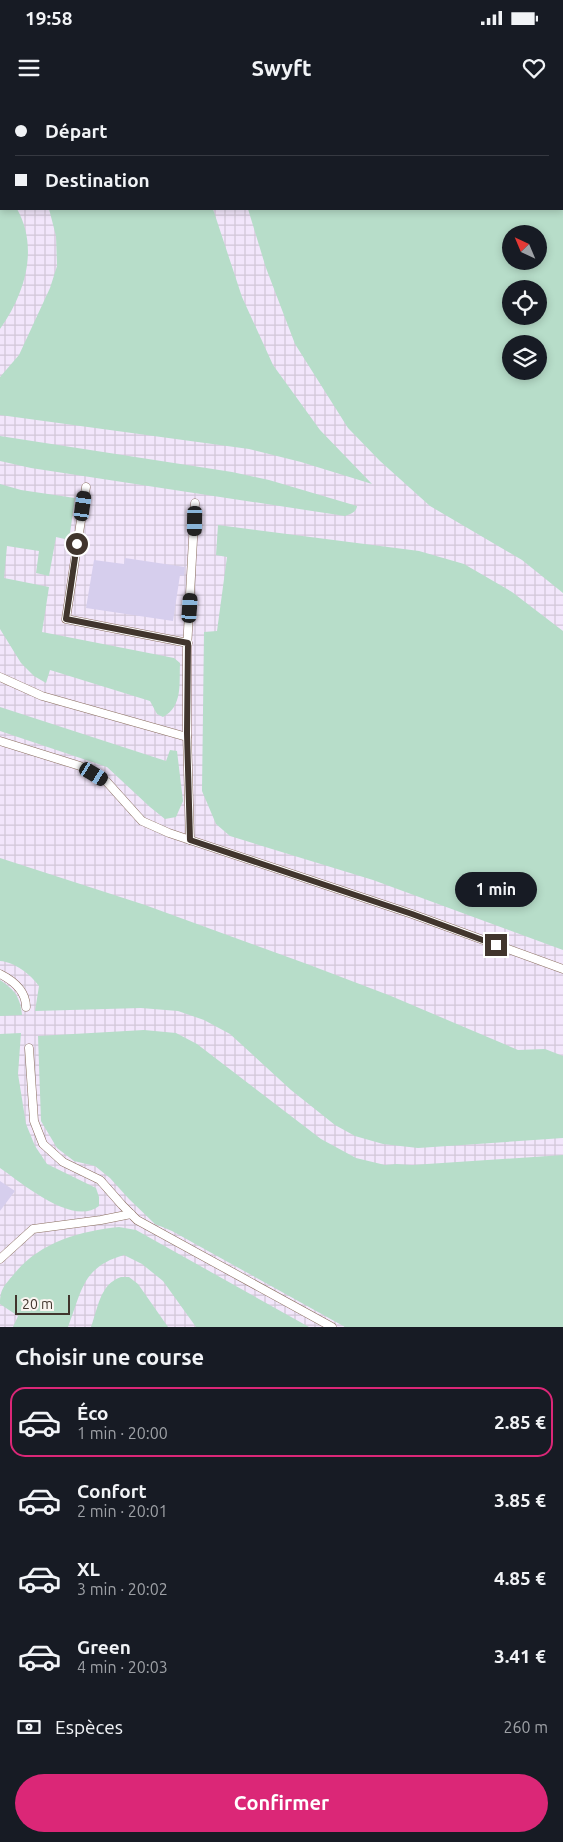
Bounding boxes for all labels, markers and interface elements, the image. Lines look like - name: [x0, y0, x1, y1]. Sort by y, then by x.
- text: 19:58: [25, 7, 73, 29]
- icon: menu: [15, 54, 43, 82]
- icon: heart: [520, 54, 548, 82]
- text: Swyft: [251, 55, 312, 80]
- text: Départ: [45, 120, 108, 142]
- text: Destination: [45, 169, 150, 191]
- north arrow: [502, 225, 548, 270]
- map controls: [502, 225, 547, 380]
- button: locate: [502, 280, 547, 325]
- button: layers: [502, 335, 547, 380]
- car: [73, 490, 92, 522]
- car: [187, 506, 202, 536]
- route start: [66, 533, 88, 555]
- car: [181, 593, 198, 623]
- car: [77, 760, 110, 788]
- callout: 1 min: [455, 872, 537, 908]
- text: 1 min: [476, 880, 516, 898]
- route end: [485, 934, 507, 956]
- scale bar: [15, 1292, 70, 1315]
- text: 20 m: [22, 1296, 53, 1312]
- text: Choisir une course: [15, 1344, 204, 1369]
- icon: car: [17, 1400, 62, 1445]
- text: Éco: [77, 1402, 109, 1424]
- text: 2.85 €: [494, 1411, 546, 1433]
- text: 1 min · 20:00: [77, 1424, 168, 1442]
- icon: car: [17, 1478, 62, 1523]
- text: Confort: [77, 1480, 147, 1502]
- text: 3.85 €: [494, 1489, 546, 1511]
- text: 2 min · 20:01: [77, 1502, 168, 1520]
- icon: car: [17, 1556, 62, 1601]
- text: XL: [77, 1558, 100, 1580]
- text: 4.85 €: [494, 1567, 546, 1589]
- text: 3 min · 20:02: [77, 1580, 168, 1598]
- icon: car: [17, 1634, 62, 1679]
- text: Green: [77, 1636, 131, 1658]
- text: 3.41 €: [494, 1645, 546, 1667]
- text: 4 min · 20:03: [77, 1658, 168, 1676]
- icon: cash: [15, 1713, 43, 1741]
- text: Espèces: [55, 1716, 123, 1738]
- text: 260 m: [503, 1718, 548, 1736]
- button: Confirmer: [15, 1774, 548, 1832]

